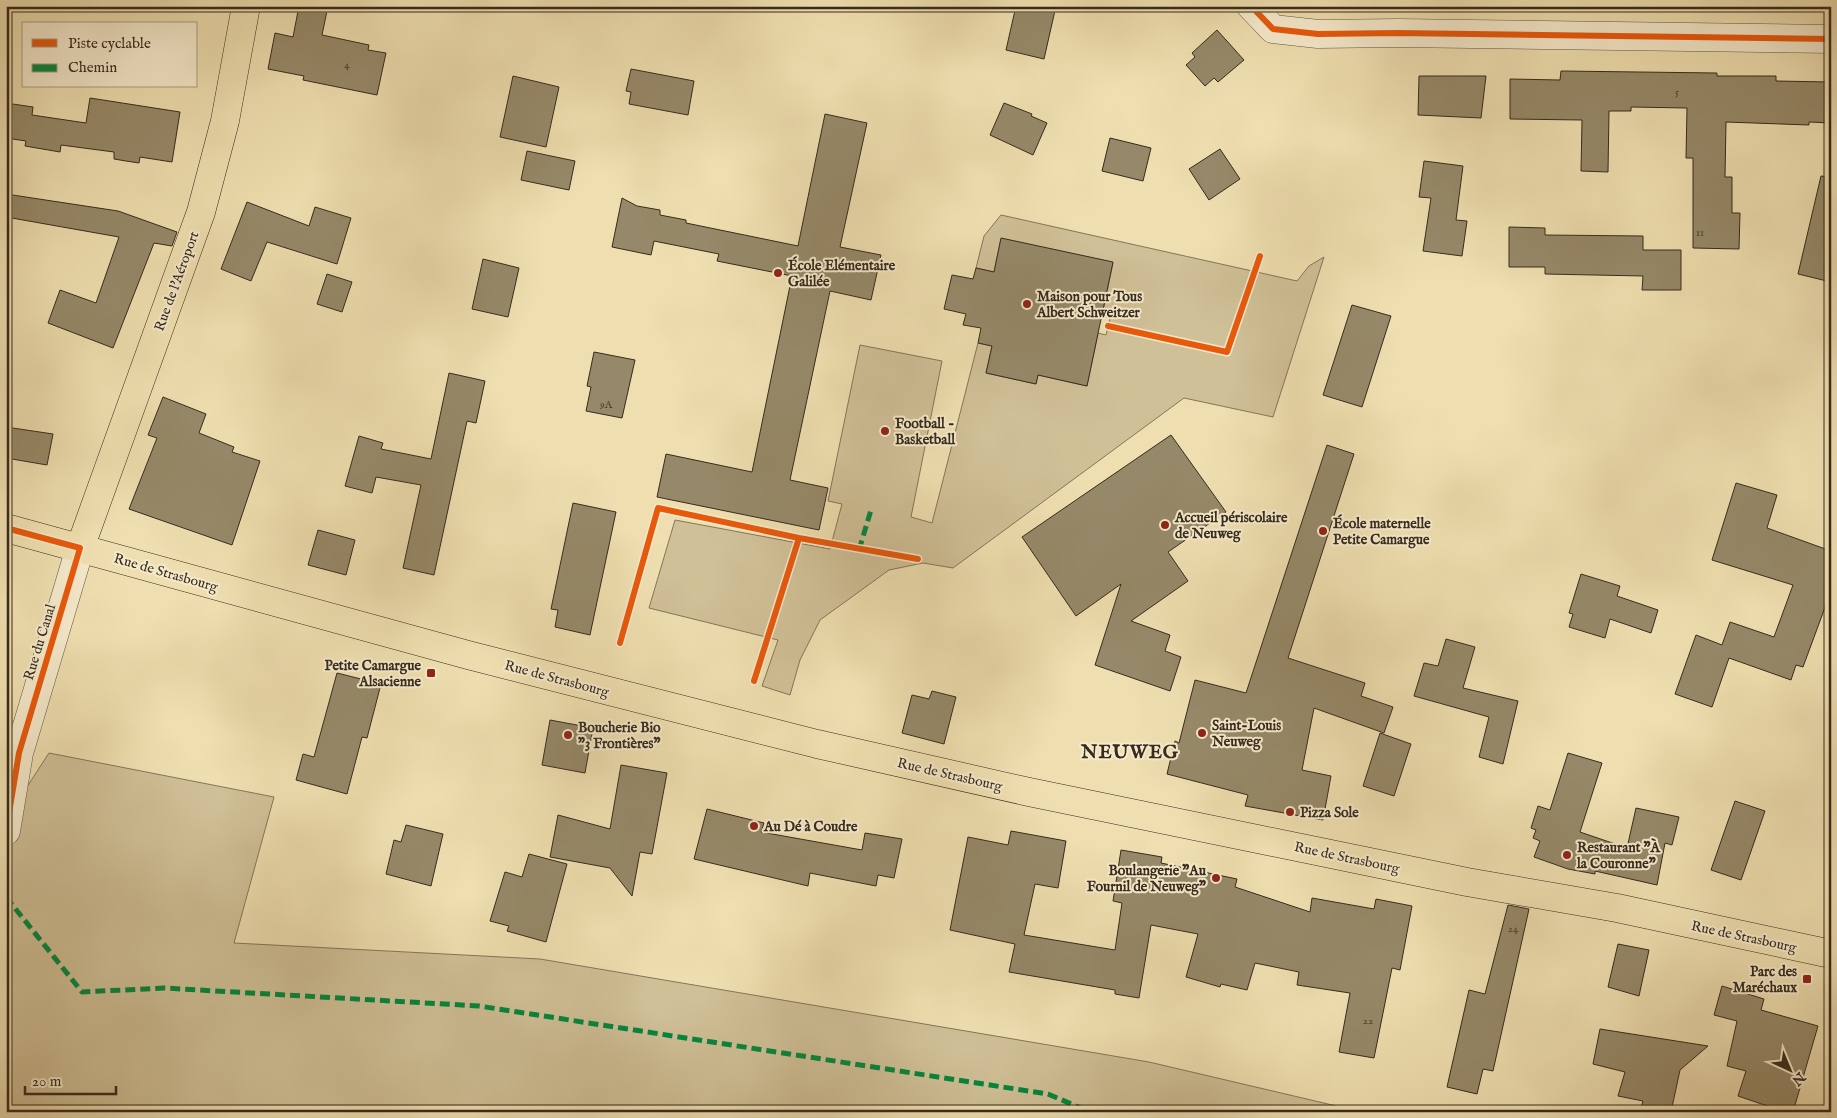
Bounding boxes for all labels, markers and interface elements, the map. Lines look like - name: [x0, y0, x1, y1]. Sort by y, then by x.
- legend: [22, 22, 198, 88]
- text: Piste cyclable: [68, 34, 151, 53]
- text: Chemin: [68, 58, 117, 77]
- house number: 4: [344, 58, 350, 72]
- house number: 5: [1675, 85, 1679, 99]
- house number: 11: [1696, 226, 1704, 240]
- street label: Rue de l'Aéroport: [151, 229, 203, 334]
- place label: École Elémentaire Galilée: [788, 256, 896, 291]
- marker: École Elémentaire Galilée: [772, 267, 784, 279]
- place label: Maison pour Tous Albert Schweitzer: [1036, 288, 1142, 322]
- marker: Maison pour Tous Albert Schweitzer: [1021, 298, 1033, 310]
- house number: 9A: [599, 398, 613, 412]
- place label: Football - Basketball: [895, 415, 956, 449]
- marker: Football - Basketball: [879, 425, 891, 437]
- place label: Accueil périscolaire de Neuweg: [1174, 509, 1288, 543]
- place label: École maternelle Petite Camargue: [1333, 514, 1431, 549]
- marker: Accueil périscolaire de Neuweg: [1159, 519, 1171, 531]
- marker: École maternelle Petite Camargue: [1317, 525, 1329, 537]
- street label: Rue de Strasbourg: [112, 550, 220, 597]
- street label: Rue du Canal: [20, 602, 60, 682]
- street label: Rue de Strasbourg: [503, 656, 611, 702]
- place label: Petite Camargue Alsacienne: [325, 657, 422, 691]
- marker: Petite Camargue Alsacienne: [425, 667, 437, 679]
- place label: Saint-Louis Neuweg: [1211, 717, 1281, 751]
- place label: Boucherie Bio "3 Frontières": [578, 719, 661, 753]
- marker: Saint-Louis Neuweg: [1196, 727, 1208, 739]
- marker: Boucherie Bio "3 Frontières": [562, 729, 574, 741]
- district label: NEUWEG: [1080, 741, 1179, 765]
- street label: Rue de Strasbourg: [895, 754, 1004, 796]
- place label: Pizza Sole: [1300, 804, 1359, 822]
- marker: Pizza Sole: [1284, 806, 1296, 818]
- place label: Au Dé à Coudre: [763, 818, 858, 836]
- marker: Au Dé à Coudre: [748, 820, 760, 832]
- street label: Rue de Strasbourg: [1292, 838, 1402, 878]
- place label: Restaurant "À la Couronne": [1576, 838, 1662, 873]
- marker: Restaurant "À la Couronne": [1561, 849, 1573, 861]
- place label: Boulangerie "Au Fournil de Neuweg": [1087, 862, 1207, 896]
- marker: Boulangerie "Au Fournil de Neuweg": [1210, 872, 1222, 884]
- street label: Rue de Strasbourg: [1689, 917, 1799, 957]
- house number: 24: [1508, 922, 1519, 936]
- place label: Parc des Maréchaux: [1733, 963, 1797, 997]
- marker: Parc des Maréchaux: [1801, 973, 1813, 985]
- house number: 22: [1363, 1014, 1373, 1028]
- north arrow: [1764, 1046, 1814, 1096]
- scale bar: [25, 1063, 116, 1095]
- text: N: [1788, 1067, 1810, 1089]
- text: 20 m: [32, 1072, 62, 1091]

